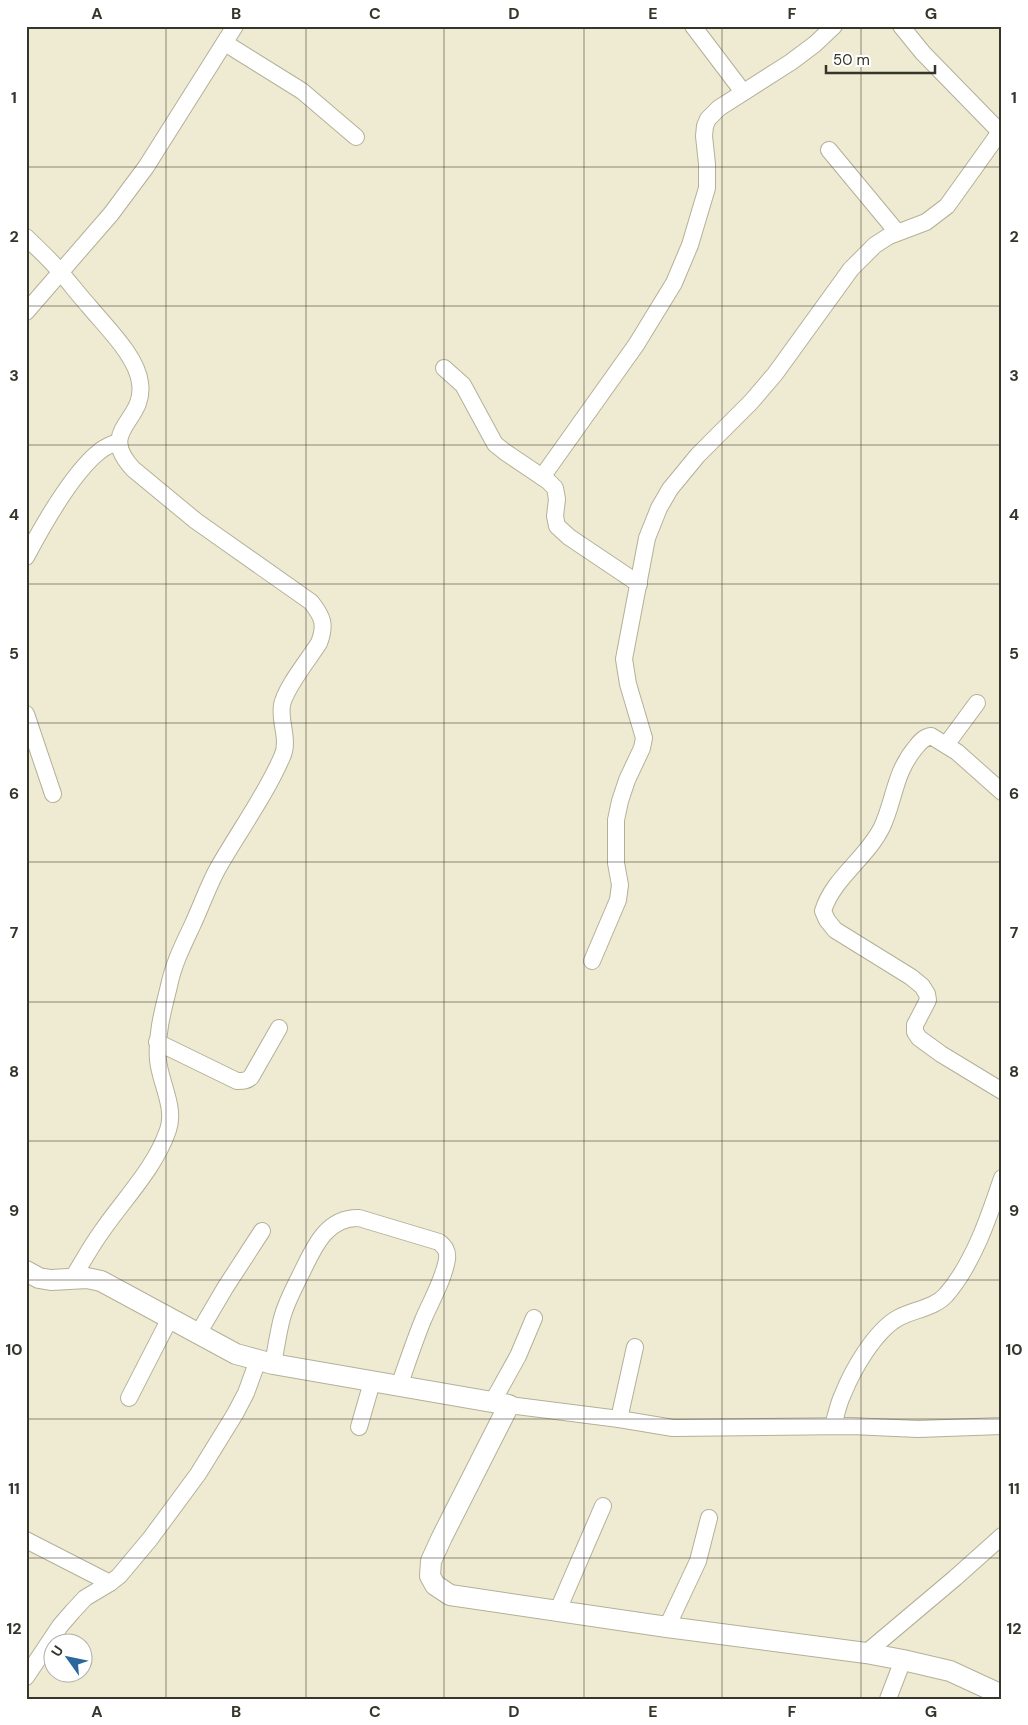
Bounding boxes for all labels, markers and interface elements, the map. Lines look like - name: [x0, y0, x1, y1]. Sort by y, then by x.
- text: A: [91, 3, 103, 24]
- text: B: [231, 3, 241, 24]
- text: C: [369, 3, 381, 24]
- text: D: [508, 3, 520, 24]
- text: E: [648, 3, 658, 24]
- text: F: [788, 3, 797, 24]
- text: G: [925, 3, 937, 24]
- scale bar: [826, 42, 934, 74]
- text: 50 m: [833, 50, 870, 70]
- text: 1: [11, 87, 17, 108]
- text: 1: [1011, 87, 1017, 108]
- text: 2: [9, 226, 19, 247]
- text: 2: [1009, 226, 1019, 247]
- text: 3: [9, 365, 19, 386]
- text: 3: [1009, 365, 1019, 386]
- text: 4: [9, 504, 19, 525]
- text: 4: [1009, 504, 1019, 525]
- text: 5: [9, 643, 19, 664]
- text: 5: [1009, 643, 1019, 664]
- text: 6: [9, 783, 19, 804]
- text: 6: [1009, 783, 1019, 804]
- text: 7: [10, 922, 19, 943]
- text: 7: [1010, 922, 1019, 943]
- text: 8: [9, 1061, 19, 1082]
- text: 8: [1009, 1061, 1019, 1082]
- text: 9: [9, 1200, 19, 1221]
- text: 9: [1009, 1200, 1019, 1221]
- text: 10: [5, 1339, 23, 1360]
- text: 10: [1005, 1339, 1023, 1360]
- text: 11: [8, 1478, 20, 1499]
- text: 11: [1008, 1478, 1020, 1499]
- text: 12: [6, 1618, 22, 1639]
- text: 12: [1006, 1618, 1022, 1639]
- north arrow: [42, 1632, 92, 1682]
- text: U: [47, 1642, 67, 1660]
- text: A: [91, 1701, 103, 1722]
- text: B: [231, 1701, 241, 1722]
- text: C: [369, 1701, 381, 1722]
- text: D: [508, 1701, 520, 1722]
- text: E: [648, 1701, 658, 1722]
- text: F: [788, 1701, 797, 1722]
- text: G: [925, 1701, 937, 1722]

